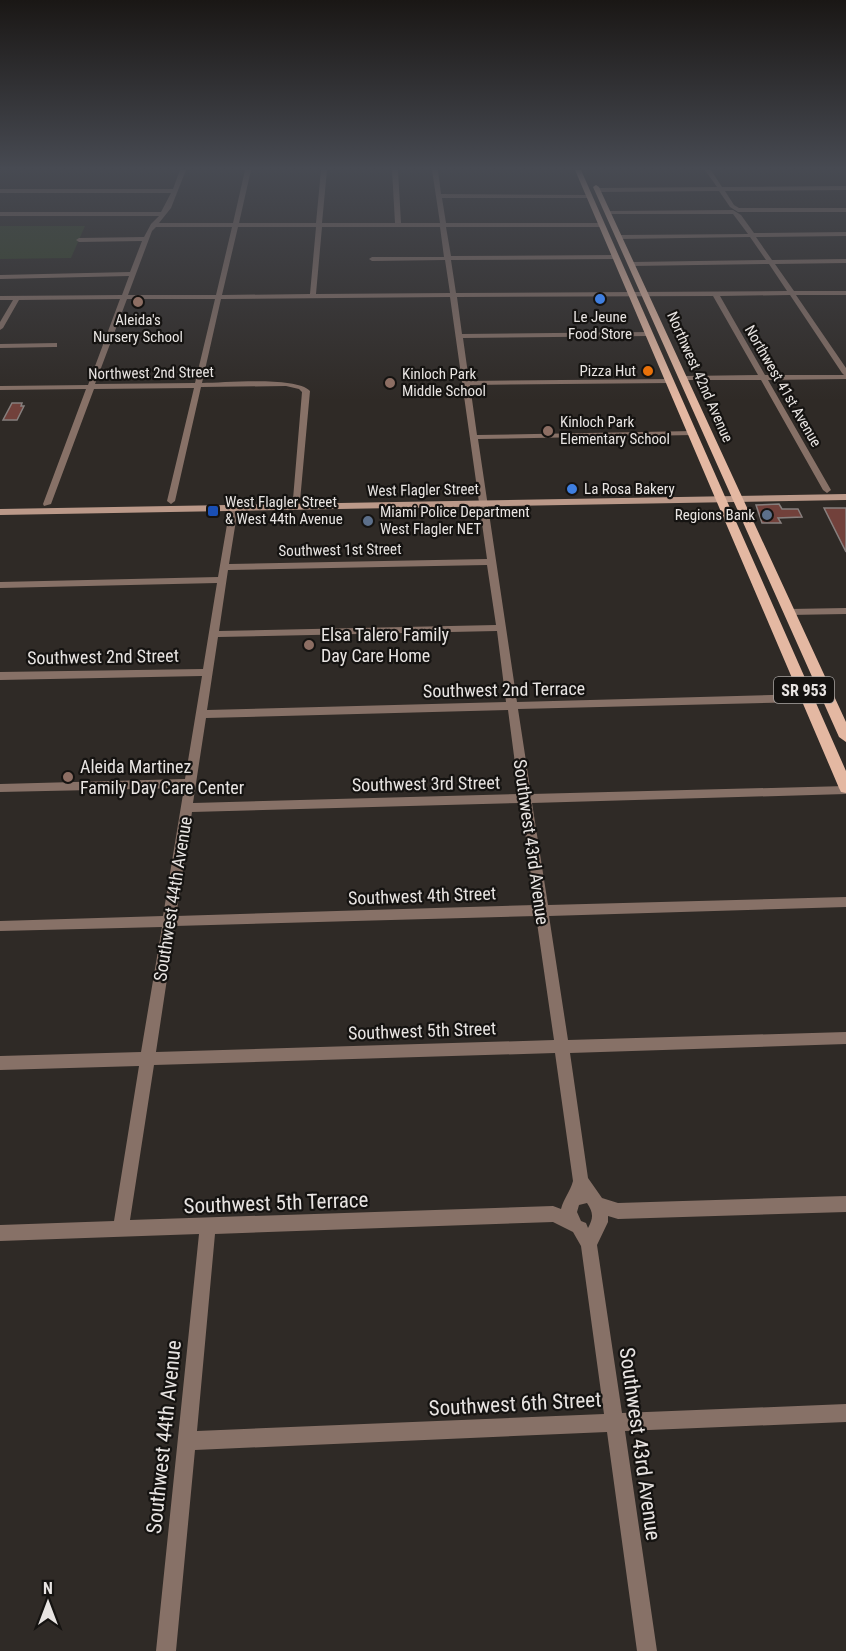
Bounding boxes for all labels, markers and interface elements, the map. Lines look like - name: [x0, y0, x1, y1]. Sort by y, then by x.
- marker: Le Jeune Food Store: [593, 292, 607, 306]
- marker: Aleida's Nursery School: [131, 295, 145, 309]
- place label: Le Jeune Food Store: [568, 308, 632, 343]
- street label: Northwest 42nd Avenue: [663, 309, 737, 445]
- place label: Aleida's Nursery School: [93, 311, 183, 346]
- street label: Northwest 41st Avenue: [741, 322, 825, 450]
- place label: Pizza Hut: [579, 362, 636, 380]
- street label: Northwest 2nd Street: [88, 363, 214, 383]
- marker: Pizza Hut: [641, 364, 655, 378]
- place label: Kinloch Park Middle School: [402, 365, 486, 400]
- marker: Kinloch Park Middle School: [383, 376, 397, 390]
- place label: Kinloch Park Elementary School: [560, 413, 670, 448]
- marker: Kinloch Park Elementary School: [541, 424, 555, 438]
- street label: West Flagler Street: [367, 480, 479, 500]
- place label: La Rosa Bakery: [584, 480, 675, 498]
- marker: La Rosa Bakery: [565, 482, 579, 496]
- place label: West Flagler Street & West 44th Avenue: [225, 493, 343, 528]
- place label: Miami Police Department West Flagler NET: [380, 503, 530, 538]
- marker: West Flagler Street & West 44th Avenue: [206, 504, 220, 518]
- place label: Regions Bank: [675, 506, 755, 524]
- marker: Regions Bank: [760, 508, 774, 522]
- marker: Miami Police Department West Flagler NET: [361, 514, 375, 528]
- street label: Southwest 1st Street: [278, 540, 402, 560]
- place label: Elsa Talero Family Day Care Home: [321, 624, 450, 666]
- marker: Elsa Talero Family Day Care Home: [302, 638, 316, 652]
- street label: Southwest 2nd Street: [27, 645, 179, 668]
- road number: SR 953: [774, 677, 834, 703]
- street label: Southwest 2nd Terrace: [423, 678, 585, 701]
- place label: Aleida Martinez Family Day Care Center: [80, 756, 245, 798]
- street label: Southwest 43rd Avenue: [509, 758, 554, 926]
- marker: Aleida Martinez Family Day Care Center: [61, 770, 75, 784]
- street label: Southwest 3rd Street: [352, 772, 500, 795]
- street label: Southwest 44th Avenue: [149, 815, 196, 983]
- street label: Southwest 4th Street: [348, 882, 496, 909]
- street label: Southwest 5th Street: [348, 1017, 496, 1044]
- street label: Southwest 5th Terrace: [183, 1188, 369, 1218]
- street label: Southwest 44th Avenue: [142, 1339, 186, 1535]
- street label: Southwest 43rd Avenue: [615, 1346, 665, 1542]
- street label: Southwest 6th Street: [428, 1387, 602, 1421]
- north arrow: [18, 1573, 78, 1633]
- text: N: [43, 1579, 53, 1598]

